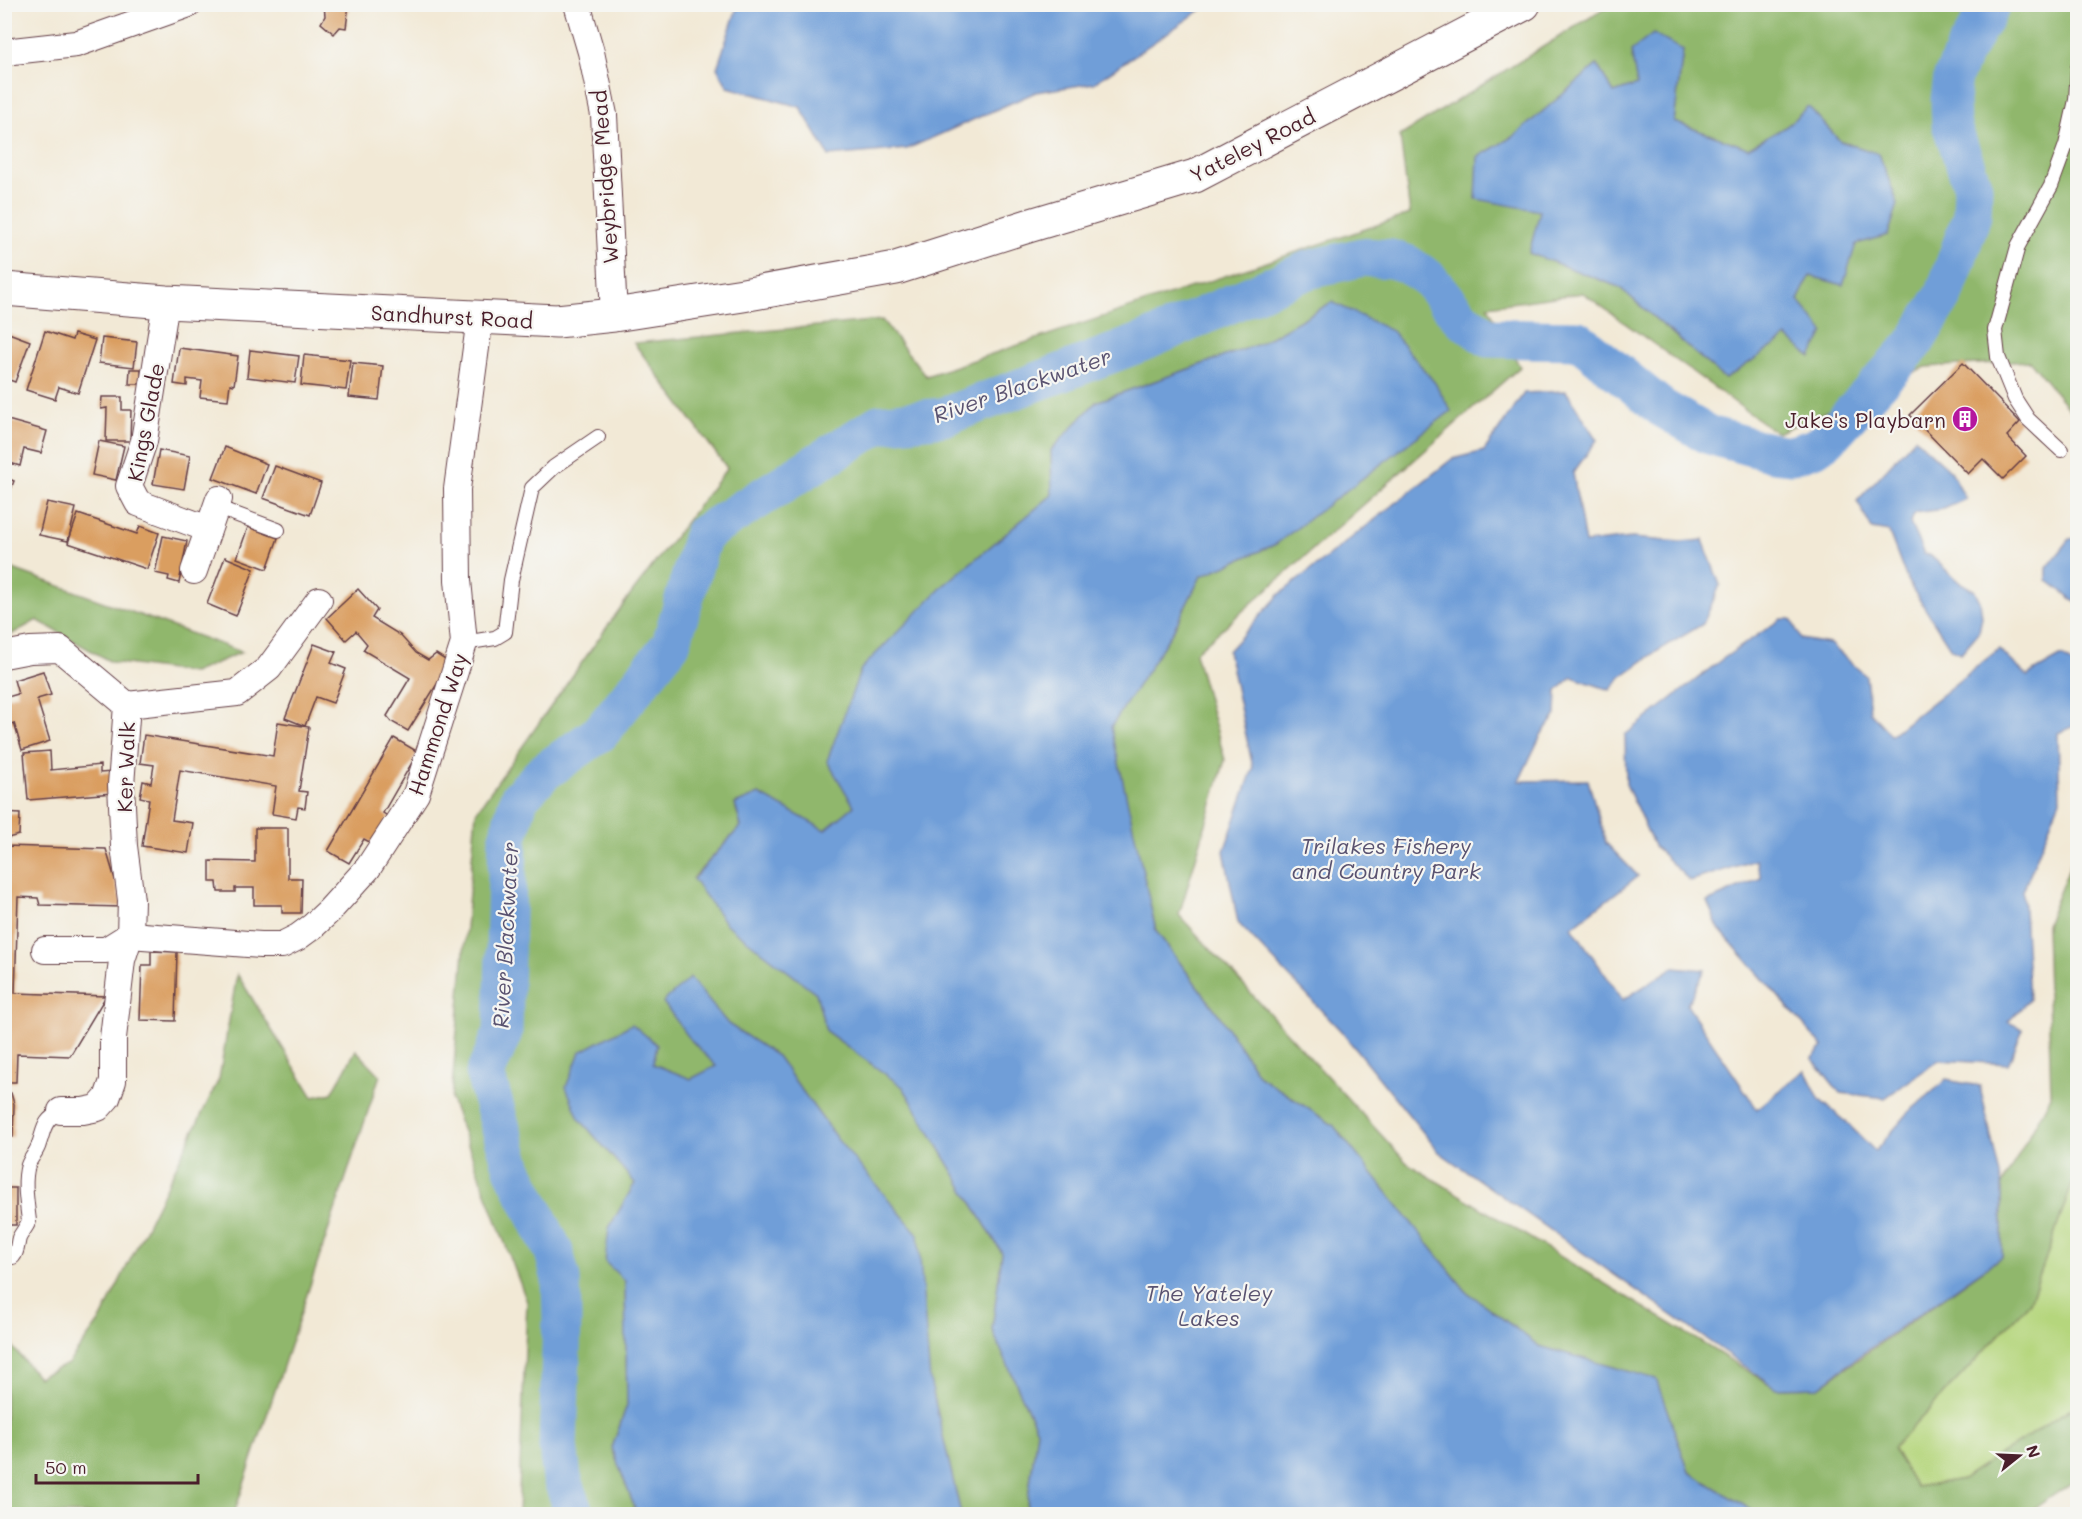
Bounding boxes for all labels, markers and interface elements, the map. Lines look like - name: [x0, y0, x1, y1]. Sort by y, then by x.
- street label: Weybridge Mead: [584, 89, 624, 265]
- street label: Yateley Road: [1185, 102, 1319, 188]
- street label: Sandhurst Road: [370, 298, 534, 334]
- water label: River Blackwater: [929, 341, 1115, 429]
- street label: Kings Glade: [120, 360, 170, 484]
- building icon: Jake's Playbarn: [1950, 404, 1980, 434]
- place label: Jake's Playbarn: [1785, 406, 1946, 433]
- street label: Hammond Way: [401, 649, 473, 799]
- street label: Ker Walk: [110, 721, 140, 813]
- water label: Trilakes Fishery and Country Park: [1292, 831, 1482, 885]
- water label: River Blackwater: [486, 841, 524, 1029]
- water label: The Yateley Lakes: [1145, 1278, 1273, 1332]
- north arrow: [1989, 1426, 2049, 1486]
- text: N: [2022, 1442, 2046, 1460]
- scale bar: [36, 1447, 198, 1485]
- text: 50 m: [45, 1455, 87, 1479]

